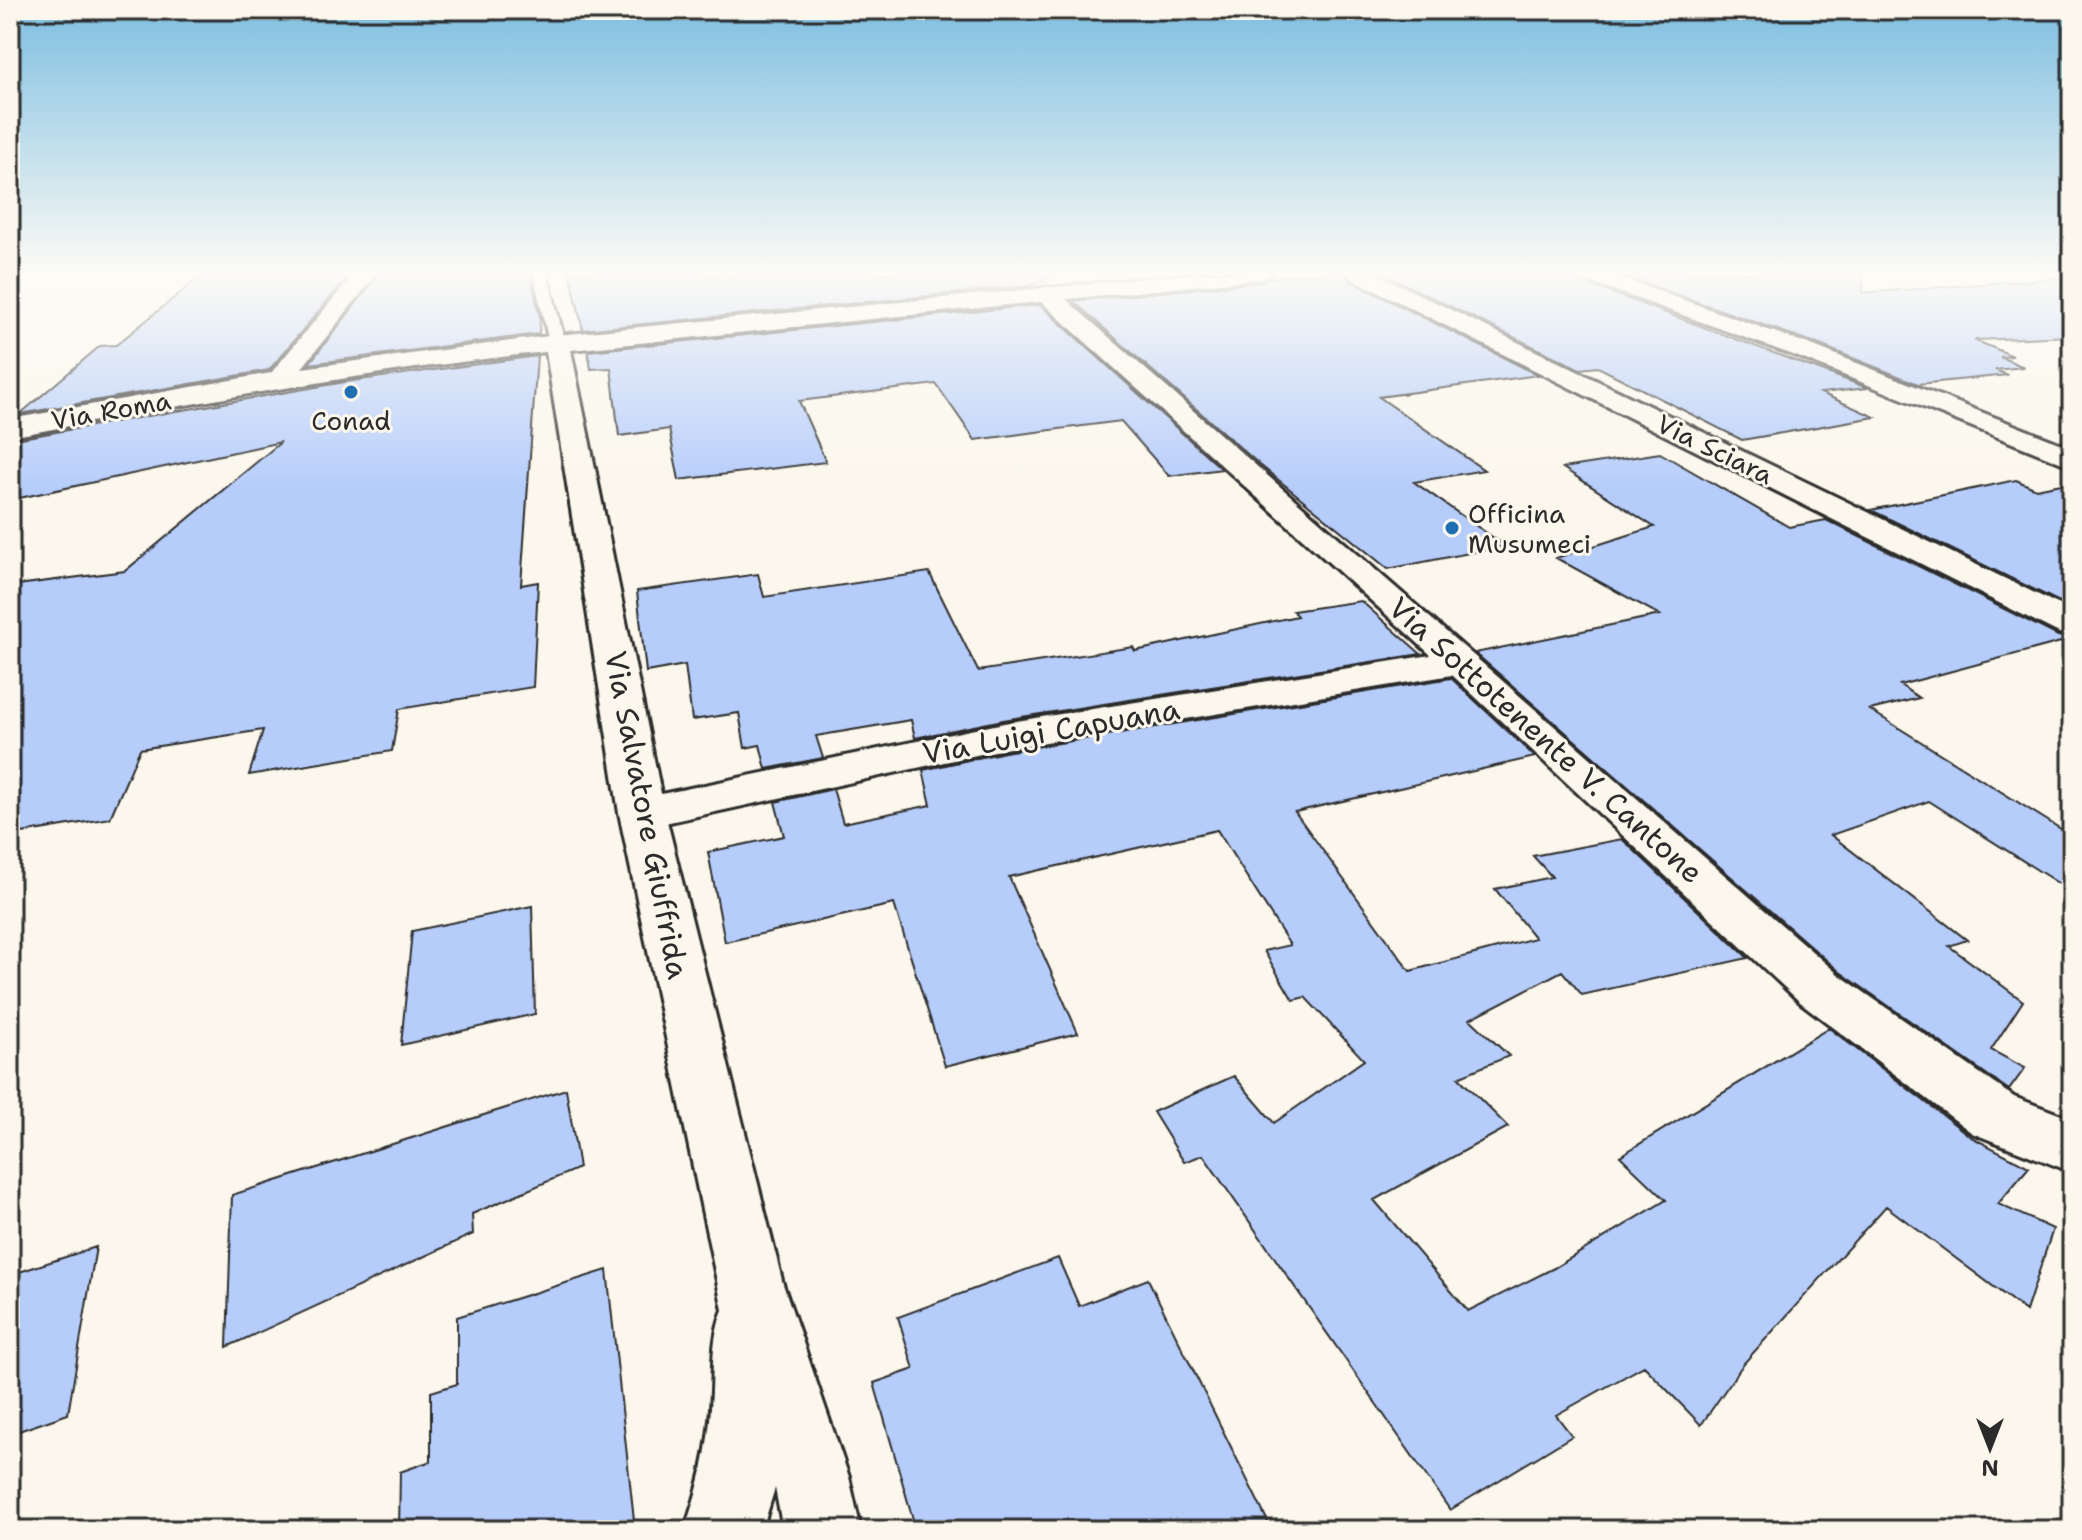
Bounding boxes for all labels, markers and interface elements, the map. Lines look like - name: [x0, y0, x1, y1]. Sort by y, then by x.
- street label: Via Roma: [48, 382, 174, 438]
- marker: Conad: [342, 383, 360, 401]
- place label: Conad: [311, 403, 391, 438]
- street label: Via Sciara: [1651, 406, 1779, 492]
- place label: Officina Musumeci: [1468, 496, 1591, 561]
- marker: Officina Musumeci: [1443, 519, 1461, 537]
- street label: Via Sottotenente V. Cantone: [1380, 587, 1712, 893]
- street label: Via Salvatore Giuffrida: [595, 648, 699, 983]
- street label: Via Luigi Capuana: [919, 688, 1183, 774]
- north arrow: [1950, 1408, 2030, 1488]
- text: N: [1981, 1453, 1999, 1482]

